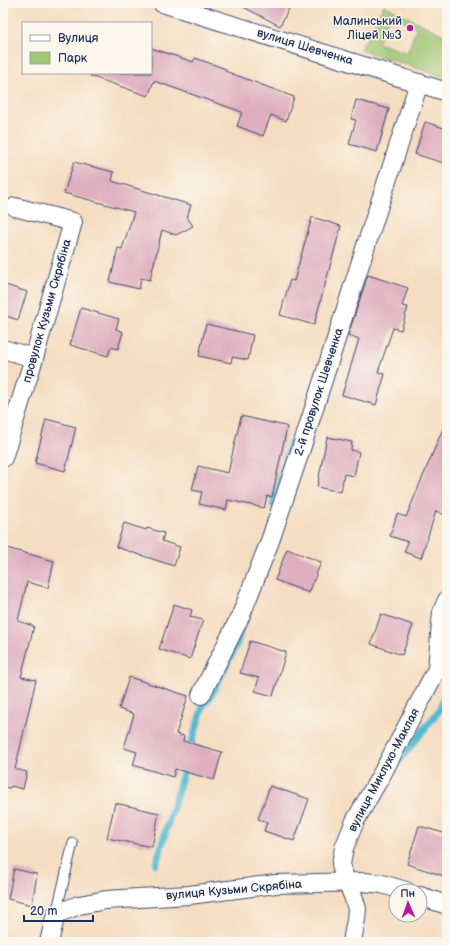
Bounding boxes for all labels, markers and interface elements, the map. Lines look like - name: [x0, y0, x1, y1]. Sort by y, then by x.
- place label: Малинський Ліцей №3: [333, 14, 402, 43]
- legend: [22, 22, 152, 74]
- marker: Малинський Ліцей №3: [405, 23, 415, 33]
- street label: вулиця Шевченка: [255, 25, 355, 69]
- text: Вулиця: [58, 31, 99, 46]
- text: Парк: [58, 51, 88, 66]
- street label: провулок Кузьми Скрябіна: [19, 237, 75, 385]
- street label: 2-й провулок Шевченка: [291, 326, 347, 458]
- street label: вулиця Миклухо-Маклая: [345, 705, 423, 834]
- street label: вулиця Кузьми Скрябіна: [165, 877, 303, 903]
- north arrow: [388, 883, 428, 923]
- text: Пн: [400, 887, 415, 900]
- scale bar: [24, 897, 93, 923]
- text: 20 m: [30, 904, 57, 919]

